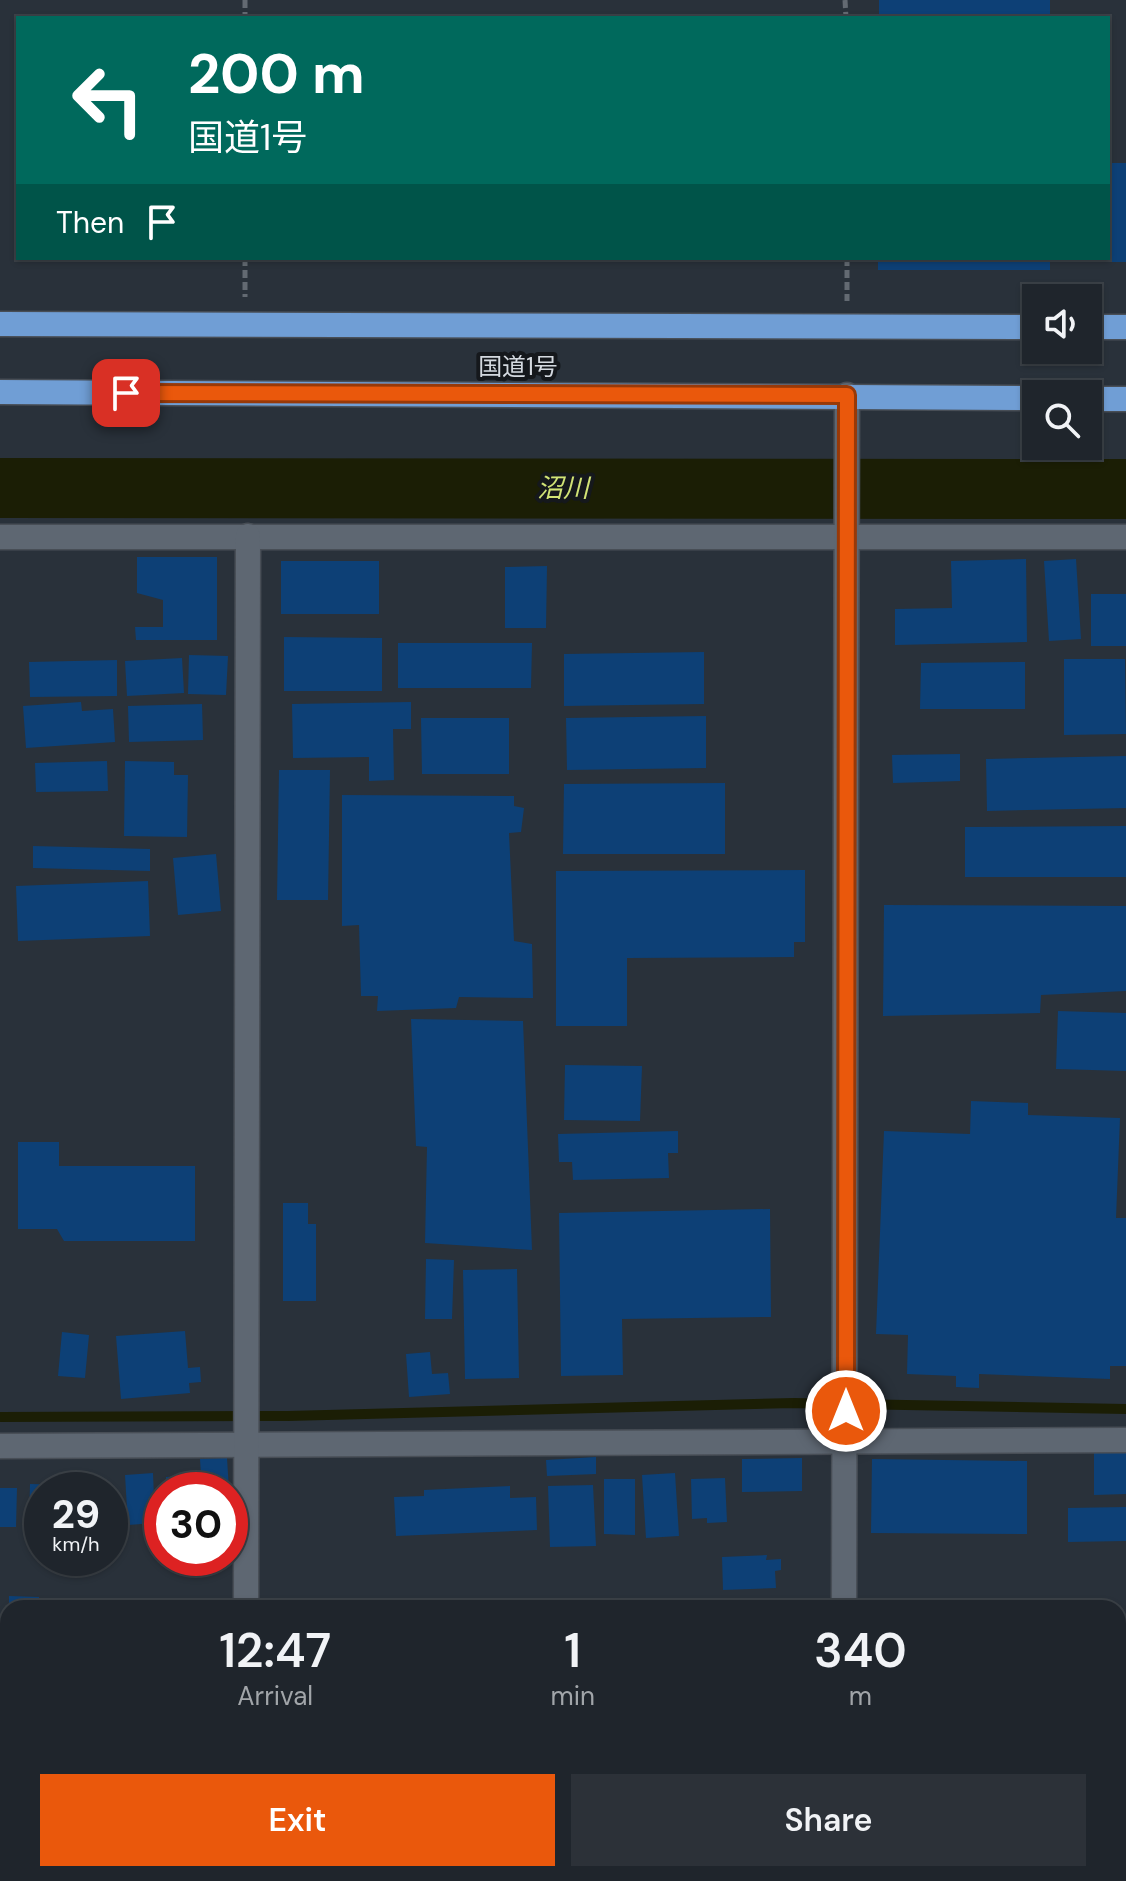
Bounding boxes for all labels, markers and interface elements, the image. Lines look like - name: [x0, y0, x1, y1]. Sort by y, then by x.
- text: 200 m: [188, 37, 365, 110]
- icon: left: [56, 48, 160, 152]
- text: 国道1号: [188, 114, 307, 161]
- icon: arrive: [140, 200, 184, 244]
- text: Then: [56, 203, 124, 242]
- map controls: [1022, 284, 1102, 460]
- button: sound: [1022, 284, 1102, 364]
- street label: 国道1号: [478, 351, 558, 382]
- pin: [92, 359, 160, 427]
- icon: arrive: [104, 371, 148, 415]
- button: search: [1022, 380, 1102, 460]
- water label: 沼川: [537, 471, 592, 505]
- position arrow: [804, 1369, 888, 1453]
- speed limit sign: 30: [144, 1472, 248, 1576]
- text: 29: [52, 1488, 100, 1540]
- text: km/h: [52, 1531, 100, 1557]
- text: 12:47: [219, 1619, 331, 1682]
- text: 1: [564, 1619, 581, 1682]
- text: 340: [814, 1619, 907, 1682]
- text: Arrival: [237, 1679, 313, 1713]
- text: min: [550, 1679, 595, 1713]
- text: m: [849, 1679, 872, 1713]
- button: Exit: [40, 1774, 555, 1866]
- button: Share: [571, 1774, 1086, 1866]

